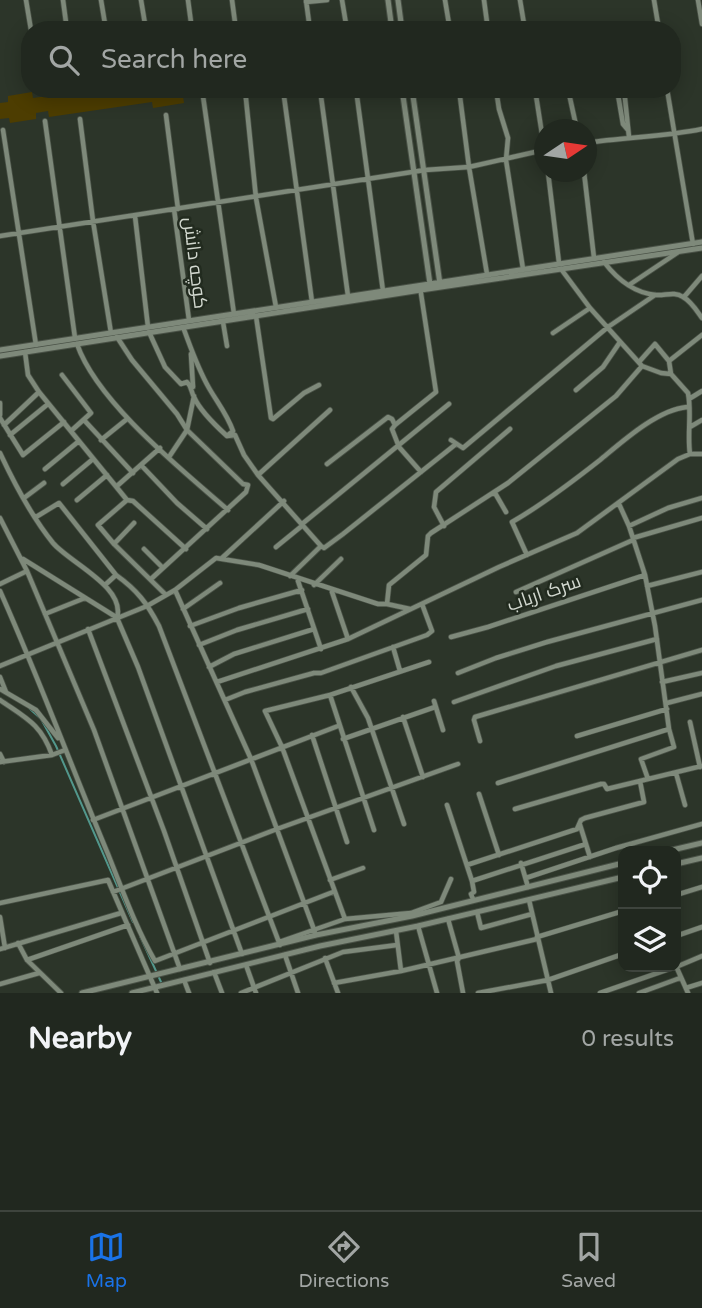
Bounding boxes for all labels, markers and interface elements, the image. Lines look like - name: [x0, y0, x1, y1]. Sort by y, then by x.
- search box: [21, 21, 681, 98]
- icon: search: [45, 41, 83, 79]
- text: Search here: [101, 44, 247, 75]
- north arrow: [534, 119, 597, 182]
- street label: کوچه دانش: [177, 216, 212, 310]
- street label: سرک ارباب: [504, 570, 584, 616]
- map controls: [618, 846, 681, 972]
- button: locate: [618, 846, 681, 909]
- button: layers: [618, 909, 681, 972]
- text: Nearby: [28, 1020, 132, 1057]
- text: 0 results: [581, 1025, 674, 1053]
- tab: Map: [86, 1228, 127, 1292]
- tab: Directions: [299, 1228, 390, 1292]
- tab: Saved: [561, 1228, 616, 1292]

